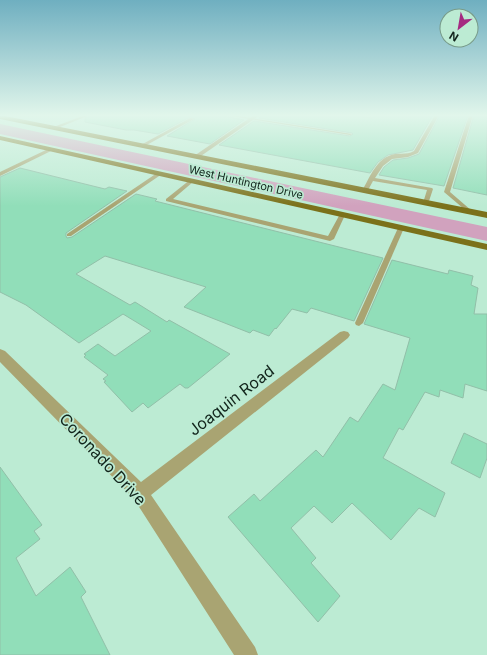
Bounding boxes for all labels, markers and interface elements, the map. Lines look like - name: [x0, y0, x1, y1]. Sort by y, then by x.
- north arrow: [439, 8, 479, 48]
- text: N: [447, 28, 461, 45]
- street label: West Huntington Drive: [187, 162, 305, 202]
- street label: Joaquin Road: [184, 360, 278, 440]
- street label: Coronado Drive: [55, 409, 151, 509]

